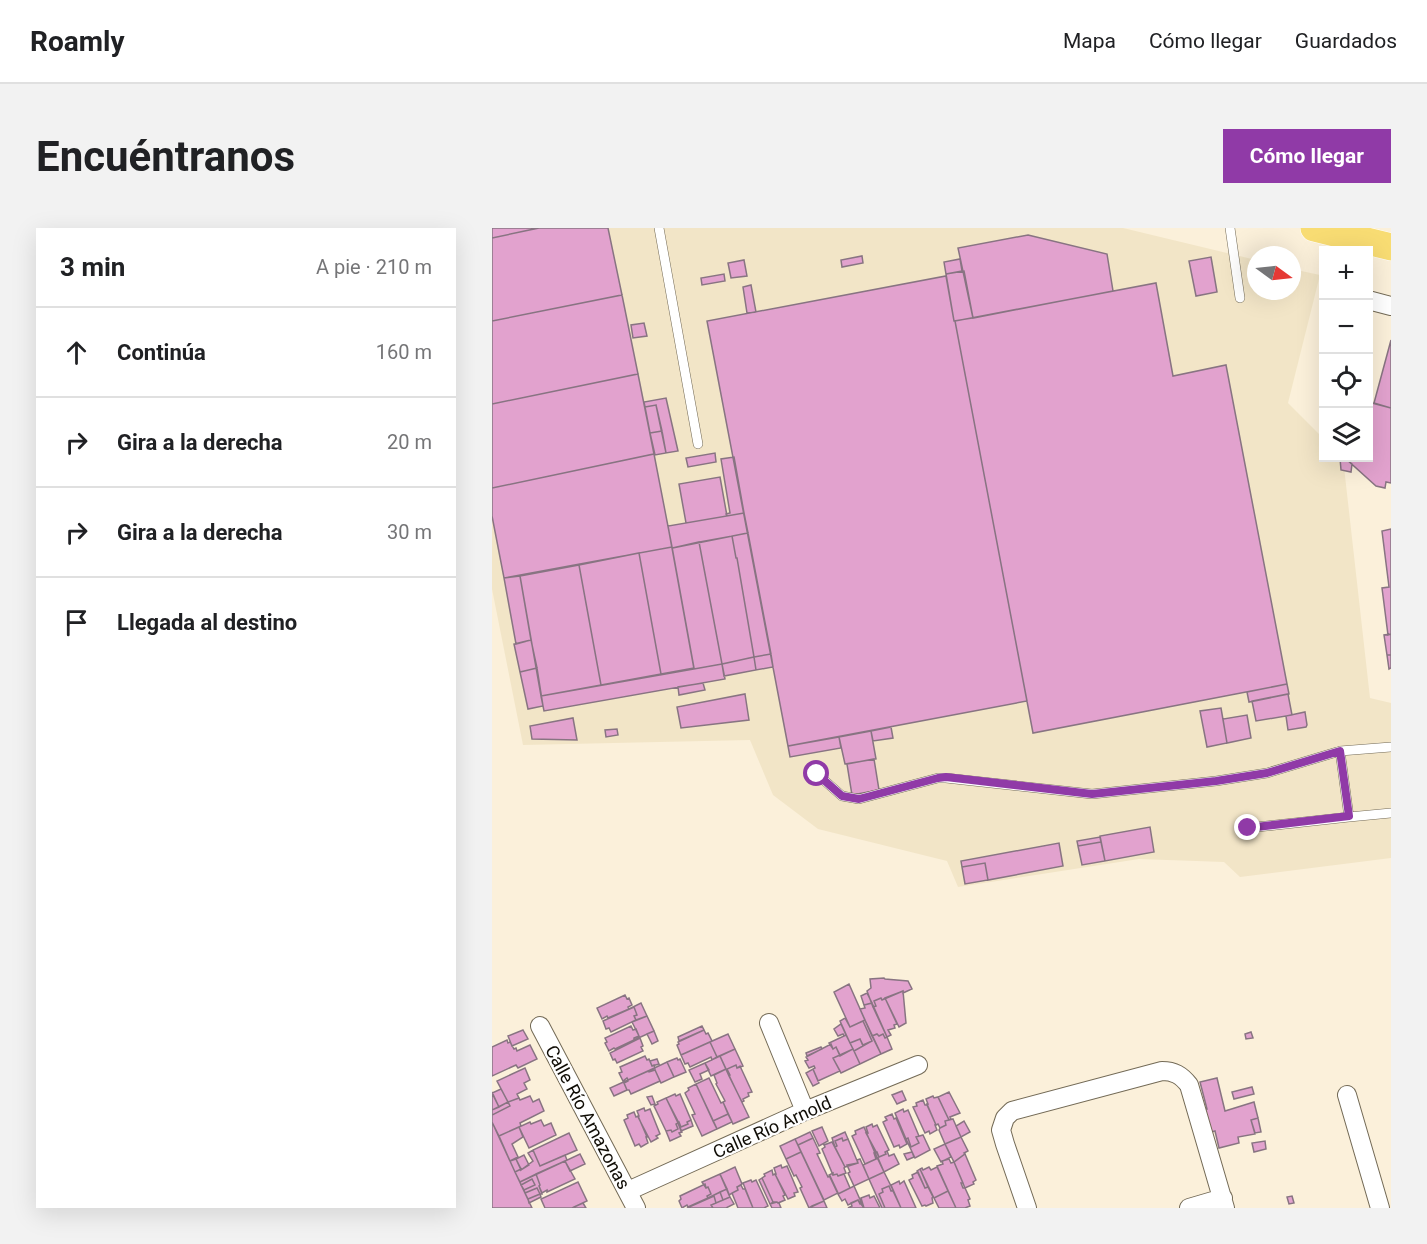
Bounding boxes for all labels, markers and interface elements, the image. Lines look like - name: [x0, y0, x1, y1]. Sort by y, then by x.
- text: Roamly: [30, 25, 125, 58]
- text: Mapa: [1063, 29, 1116, 53]
- text: Cómo llegar: [1149, 29, 1262, 53]
- text: Guardados: [1295, 29, 1397, 53]
- button: Cómo llegar: [1223, 129, 1391, 183]
- text: Encuéntranos: [36, 132, 295, 181]
- north arrow: [1247, 246, 1301, 300]
- map controls: [1319, 246, 1373, 462]
- button: +: [1319, 246, 1373, 300]
- text: 3 min: [60, 252, 125, 282]
- text: A pie · 210 m: [316, 255, 432, 279]
- button: −: [1319, 300, 1373, 354]
- icon: ahead: [60, 336, 93, 369]
- text: Continúa: [117, 340, 206, 365]
- text: 160 m: [376, 340, 432, 364]
- button: locate: [1319, 354, 1373, 408]
- button: layers: [1319, 408, 1373, 462]
- icon: right: [60, 426, 93, 459]
- text: Gira a la derecha: [117, 430, 283, 455]
- text: 20 m: [387, 430, 432, 454]
- icon: right: [60, 516, 93, 549]
- text: Gira a la derecha: [117, 520, 283, 545]
- text: 30 m: [387, 520, 432, 544]
- icon: arrive: [60, 606, 93, 639]
- text: Llegada al destino: [117, 610, 297, 635]
- route start: [803, 760, 829, 786]
- route end: [1234, 814, 1260, 840]
- street label: Calle Río Amazonas: [541, 1041, 635, 1193]
- street label: Calle Río Arnold: [710, 1092, 834, 1162]

